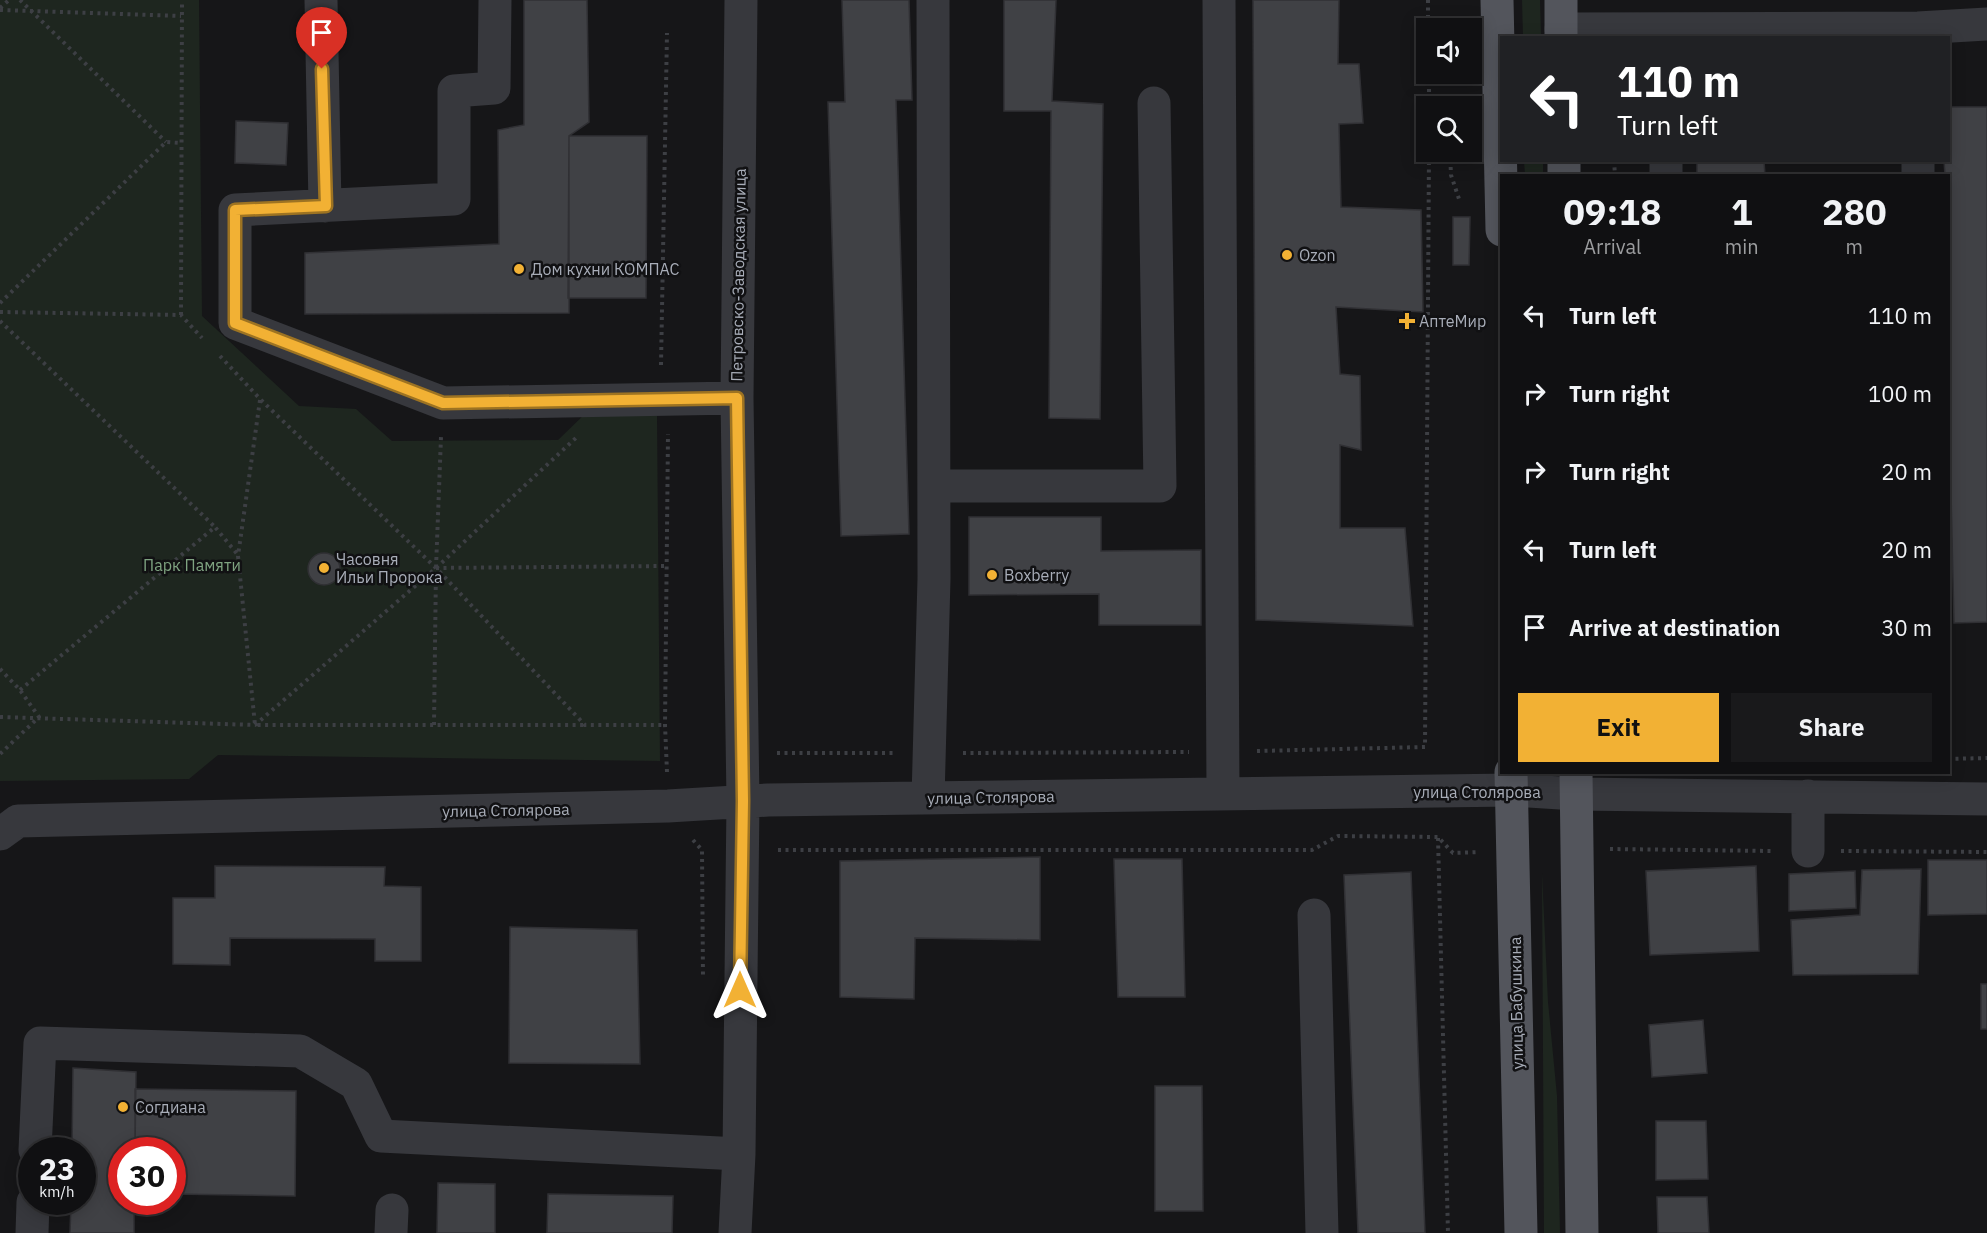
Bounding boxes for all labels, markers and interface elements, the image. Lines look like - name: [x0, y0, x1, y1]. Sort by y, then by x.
- pin: [296, 7, 347, 69]
- icon: arrive: [305, 16, 338, 49]
- map controls: [1416, 18, 1482, 162]
- button: sound: [1416, 18, 1482, 84]
- text: 110 m: [1617, 54, 1740, 109]
- icon: left: [1518, 60, 1596, 138]
- button: search: [1416, 96, 1482, 162]
- text: Turn left: [1617, 107, 1718, 142]
- street label: Петровско-Заводская улица: [726, 168, 750, 382]
- text: 09:18: [1563, 188, 1662, 235]
- text: 1: [1731, 188, 1753, 235]
- text: 280: [1822, 188, 1887, 235]
- text: Arrival: [1583, 233, 1642, 260]
- text: min: [1725, 233, 1759, 260]
- text: m: [1846, 233, 1863, 260]
- place label: Ozon: [1299, 245, 1336, 265]
- marker: Ozon: [1280, 248, 1294, 262]
- place label: Дом кухни КОМПАС: [531, 259, 679, 279]
- marker: Дом кухни КОМПАС: [512, 262, 526, 276]
- icon: left: [1518, 299, 1551, 332]
- text: Turn left: [1569, 301, 1657, 330]
- text: 110 m: [1868, 301, 1932, 330]
- place label: АптеМир: [1419, 311, 1486, 331]
- marker: АптеМир: [1400, 314, 1414, 328]
- icon: right: [1518, 377, 1551, 410]
- text: Turn right: [1569, 379, 1670, 408]
- text: 100 m: [1868, 379, 1932, 408]
- icon: right: [1518, 455, 1551, 488]
- text: Turn right: [1569, 457, 1670, 486]
- text: 20 m: [1881, 457, 1932, 486]
- icon: left: [1518, 533, 1551, 566]
- text: Turn left: [1569, 535, 1657, 564]
- text: 20 m: [1881, 535, 1932, 564]
- place label: Часовня Ильи Пророка: [336, 549, 443, 587]
- park label: Парк Памяти: [143, 555, 241, 575]
- marker: Часовня Ильи Пророка: [317, 561, 331, 575]
- place label: Boxberry: [1004, 565, 1069, 585]
- marker: Boxberry: [985, 568, 999, 582]
- icon: arrive: [1518, 611, 1551, 644]
- text: Arrive at destination: [1569, 613, 1780, 642]
- text: 30 m: [1881, 613, 1932, 642]
- button: Exit: [1518, 693, 1719, 762]
- button: Share: [1731, 693, 1932, 762]
- street label: улица Столярова: [1413, 782, 1541, 802]
- street label: улица Столярова: [927, 786, 1055, 808]
- street label: улица Столярова: [442, 799, 570, 821]
- street label: улица Бабушкина: [1505, 936, 1527, 1070]
- position arrow: [708, 958, 772, 1022]
- place label: Согдиана: [135, 1097, 206, 1117]
- marker: Согдиана: [116, 1100, 130, 1114]
- speed limit sign: 30: [108, 1137, 186, 1215]
- text: 23: [39, 1149, 75, 1188]
- text: km/h: [39, 1182, 75, 1201]

